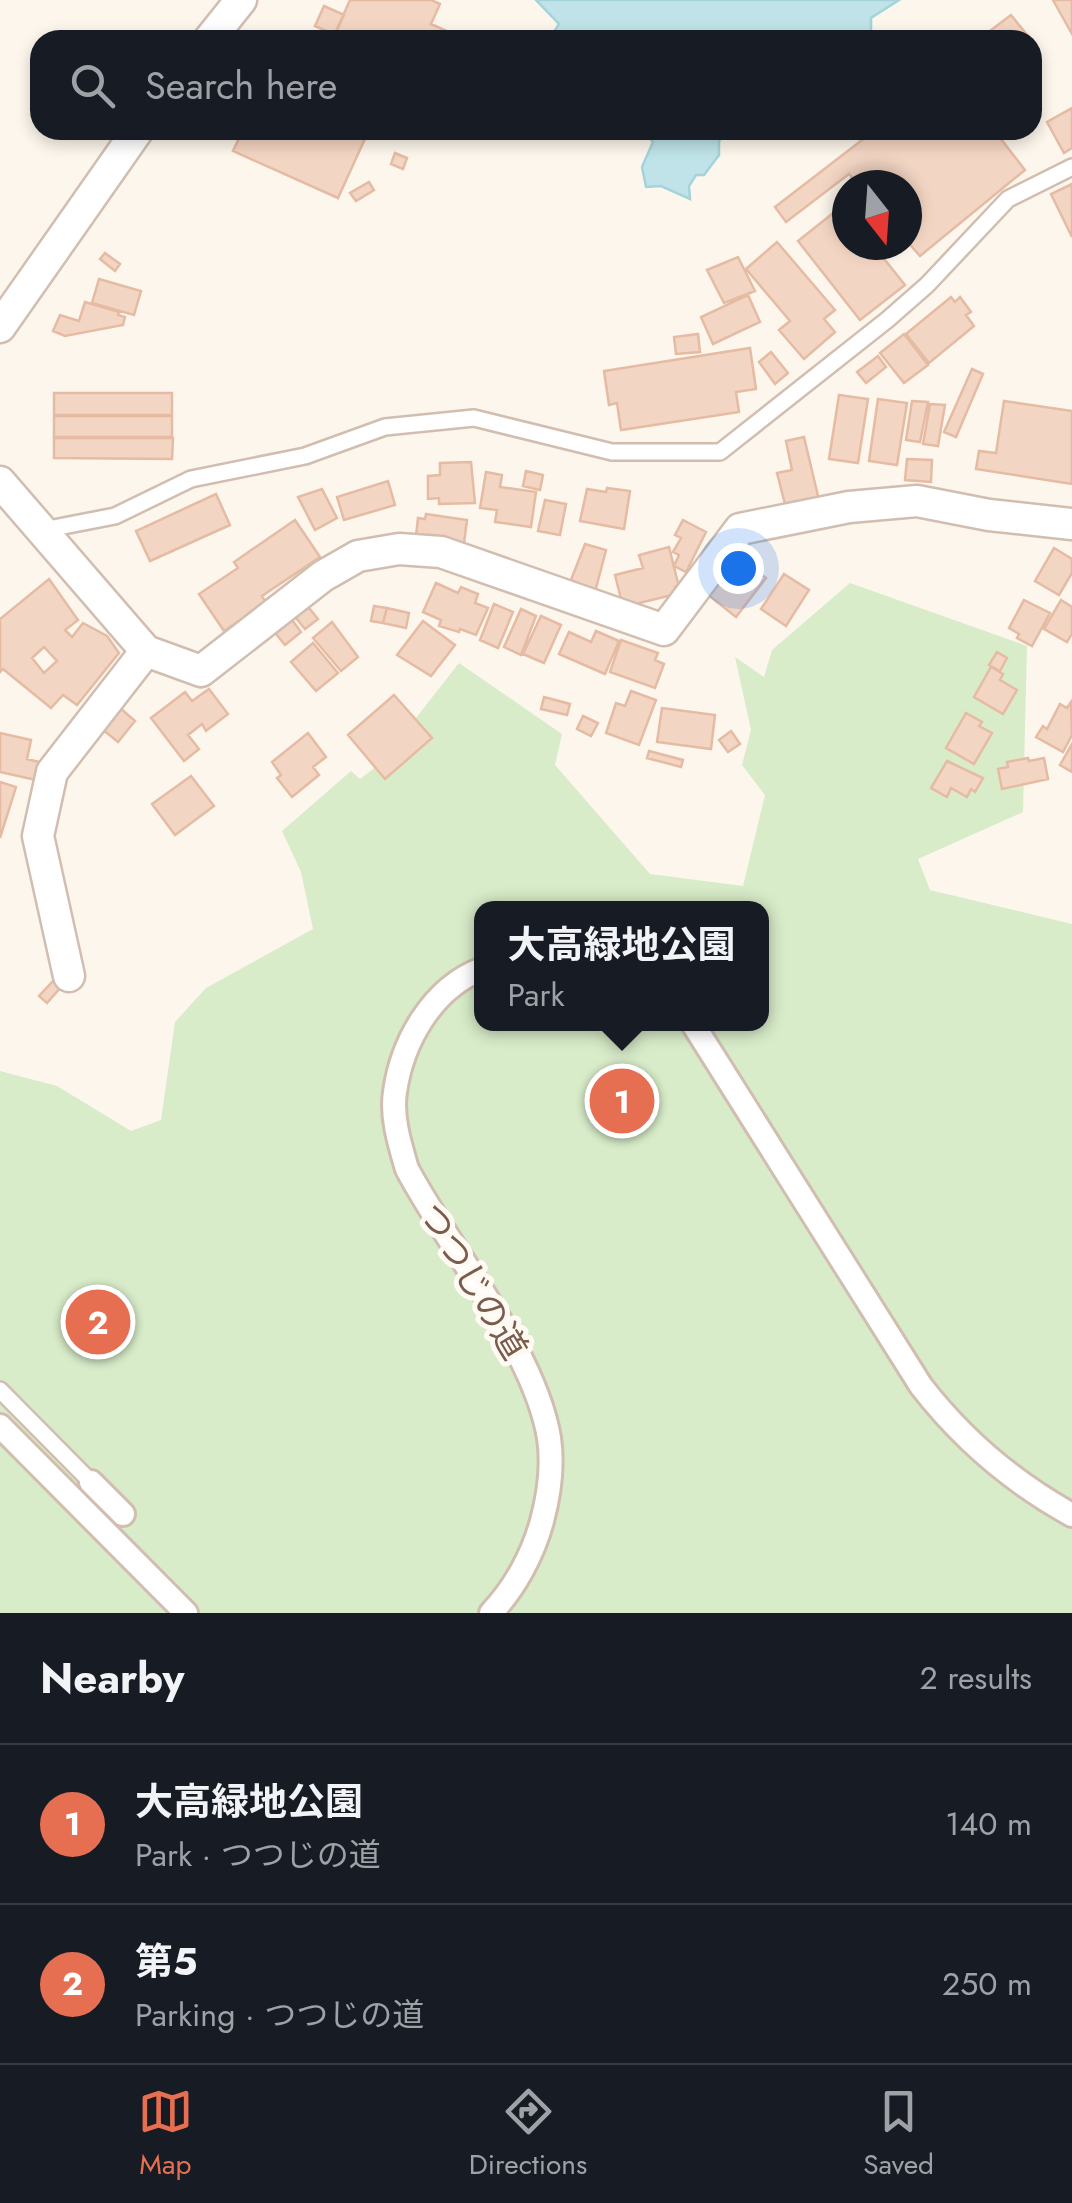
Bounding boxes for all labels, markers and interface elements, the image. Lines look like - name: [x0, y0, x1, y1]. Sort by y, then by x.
- search box: [30, 30, 1042, 140]
- icon: search: [65, 58, 120, 113]
- text: Search here: [145, 58, 337, 113]
- north arrow: [832, 170, 922, 260]
- your location: [713, 543, 764, 594]
- popup: [474, 901, 769, 1031]
- text: 大高緑地公園: [507, 917, 736, 972]
- text: Park: [507, 972, 565, 1018]
- pin: 1: [590, 1064, 654, 1138]
- street label: つつじの道: [407, 1193, 539, 1369]
- pin: 2: [66, 1284, 130, 1360]
- text: Nearby: [40, 1648, 184, 1709]
- text: 2 results: [920, 1655, 1032, 1701]
- text: 大高緑地公園: [135, 1774, 363, 1829]
- text: 1: [64, 1801, 81, 1847]
- text: 140 m: [945, 1801, 1032, 1847]
- text: Park · つつじの道: [135, 1832, 381, 1878]
- text: 第5: [135, 1934, 198, 1989]
- text: 2: [62, 1961, 83, 2007]
- text: 250 m: [942, 1961, 1032, 2007]
- text: Parking · つつじの道: [135, 1992, 424, 2038]
- tab: Map: [138, 2084, 193, 2185]
- tab: Directions: [469, 2084, 587, 2185]
- tab: Saved: [863, 2084, 934, 2185]

